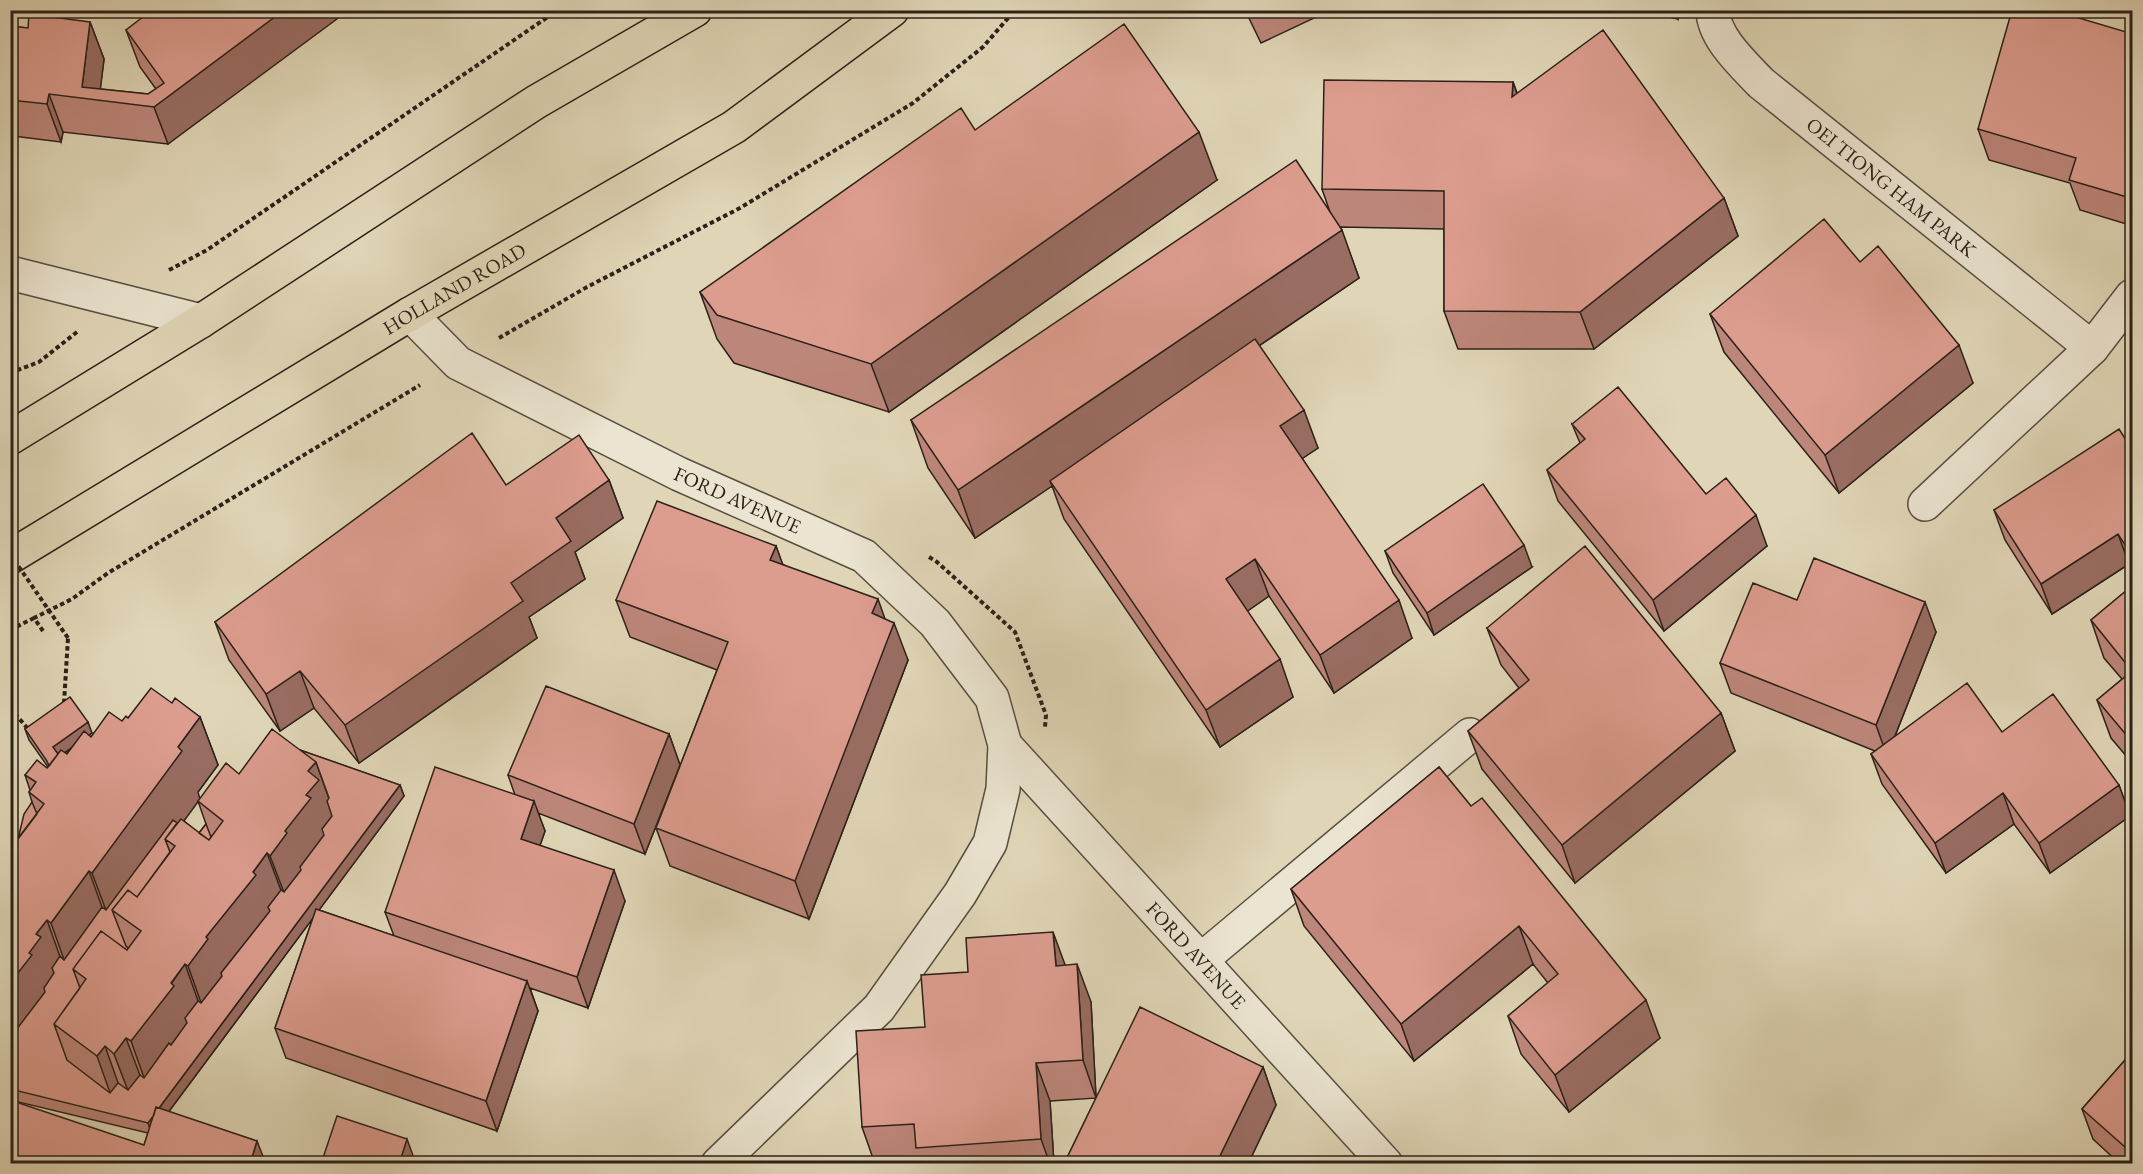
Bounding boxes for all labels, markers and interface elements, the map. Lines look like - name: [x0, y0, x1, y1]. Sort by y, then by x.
- street label: OEI TIONG HAM PARK: [1801, 111, 1982, 263]
- street label: HOLLAND ROAD: [378, 237, 531, 341]
- street label: FORD AVENUE: [670, 460, 805, 540]
- street label: FORD AVENUE: [1141, 896, 1252, 1014]

